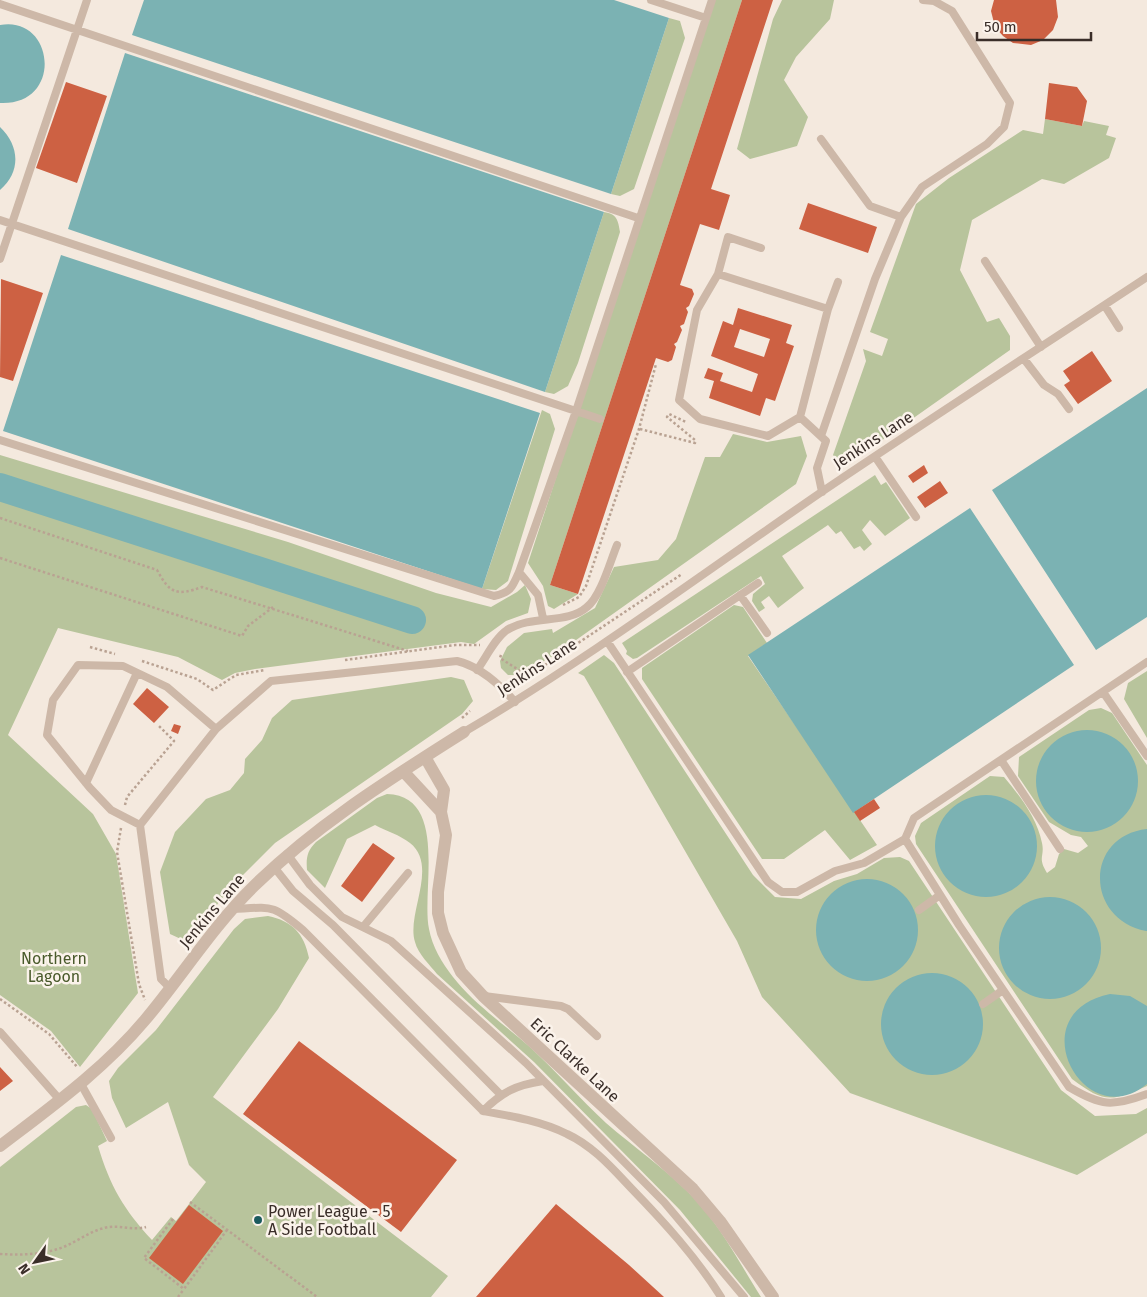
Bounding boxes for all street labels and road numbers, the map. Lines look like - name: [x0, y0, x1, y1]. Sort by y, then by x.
- street label: Jenkins Lane: [830, 407, 916, 473]
- street label: Jenkins Lane: [494, 634, 580, 700]
- street label: Jenkins Lane: [175, 870, 249, 952]
- street label: Eric Clarke Lane: [527, 1014, 623, 1106]

